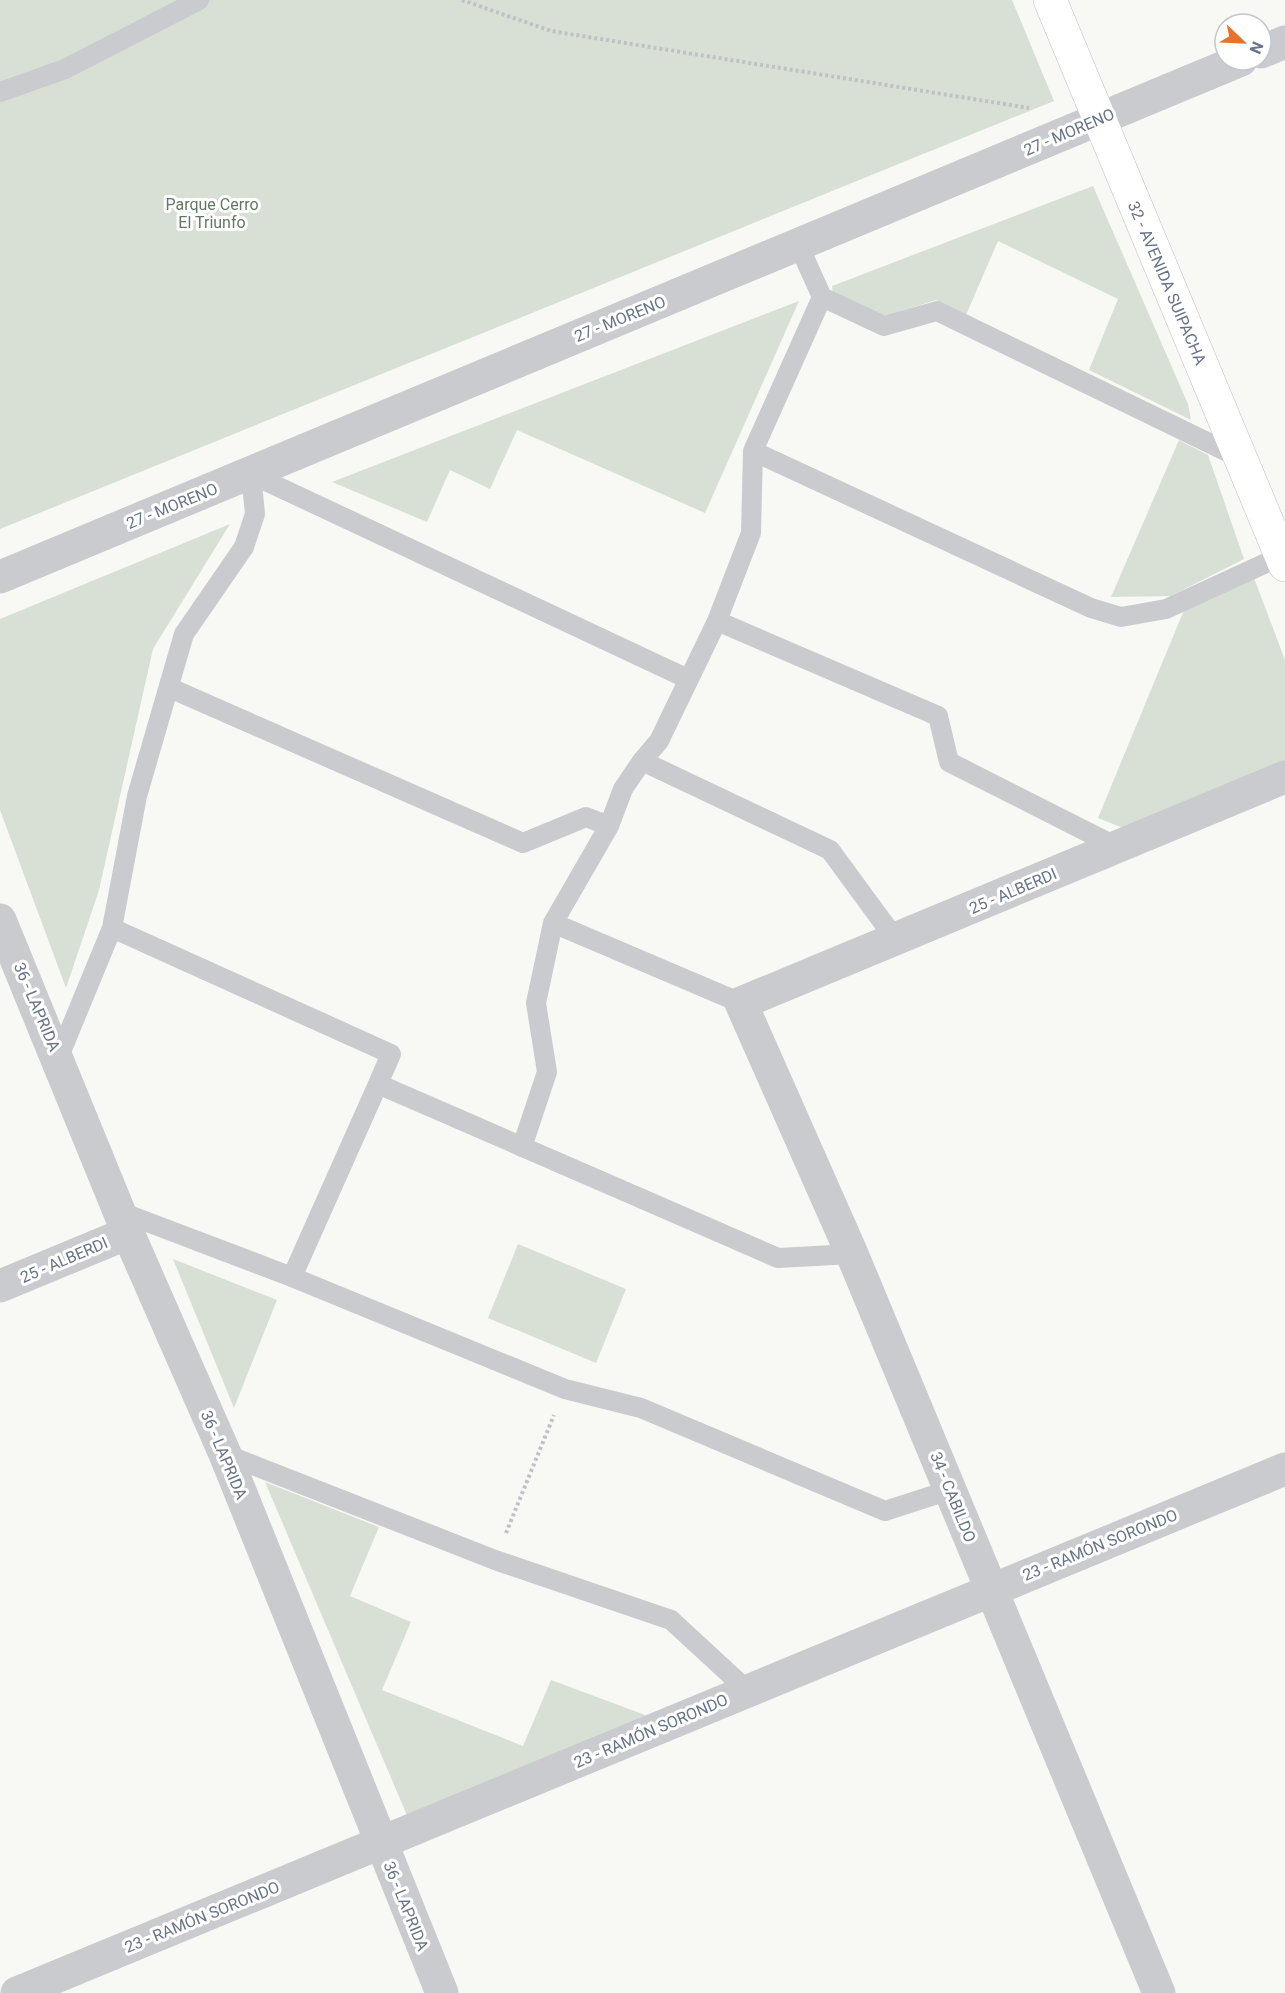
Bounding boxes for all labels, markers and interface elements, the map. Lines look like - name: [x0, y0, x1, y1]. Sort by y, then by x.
- north arrow: [1213, 12, 1273, 72]
- text: N: [1245, 39, 1267, 57]
- street label: 27 - MORENO: [1021, 104, 1117, 160]
- park label: Parque Cerro El Triunfo: [165, 195, 259, 232]
- street label: 32 - AVENIDA SUIPACHA: [1124, 198, 1210, 368]
- street label: 27 - MORENO: [572, 292, 668, 346]
- street label: 27 - MORENO: [124, 479, 220, 533]
- street label: 25 - ALBERDI: [966, 864, 1060, 918]
- street label: 36 - LAPRIDA: [10, 960, 64, 1055]
- street label: 25 - ALBERDI: [17, 1233, 111, 1287]
- street label: 36 - LAPRIDA: [197, 1408, 251, 1503]
- street label: 34 - CABILDO: [926, 1449, 980, 1545]
- street label: 23 - RAMÓN SORONDO: [1019, 1504, 1180, 1585]
- street label: 23 - RAMÓN SORONDO: [571, 1689, 731, 1772]
- street label: 36 - LAPRIDA: [379, 1859, 433, 1954]
- street label: 23 - RAMÓN SORONDO: [121, 1876, 282, 1957]

